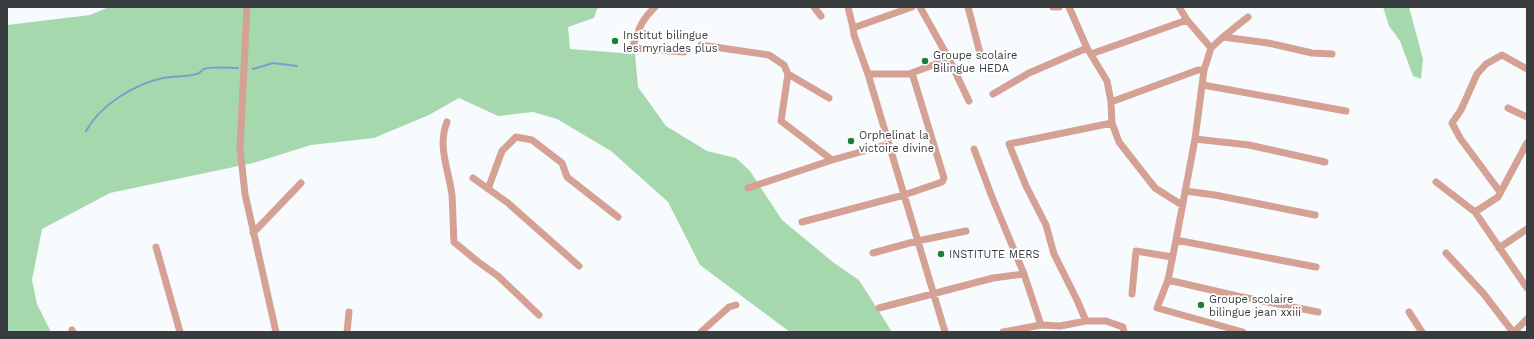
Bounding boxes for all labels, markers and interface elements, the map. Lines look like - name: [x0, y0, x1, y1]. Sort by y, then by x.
- place label: Institut bilingue les myriades plus: [623, 29, 718, 55]
- marker: Institut bilingue les myriades plus: [610, 36, 620, 46]
- place label: Groupe scolaire Bilingue HEDA: [933, 49, 1017, 75]
- marker: Groupe scolaire Bilingue HEDA: [920, 56, 930, 66]
- place label: Orphelinat la victoire divine: [859, 129, 934, 155]
- marker: Orphelinat la victoire divine: [846, 136, 856, 146]
- place label: INSTITUTE MERS: [949, 248, 1040, 261]
- marker: INSTITUTE MERS: [936, 249, 946, 259]
- place label: Groupe scolaire bilingue jean xxiii: [1209, 293, 1301, 319]
- marker: Groupe scolaire bilingue jean xxiii: [1196, 300, 1206, 310]

